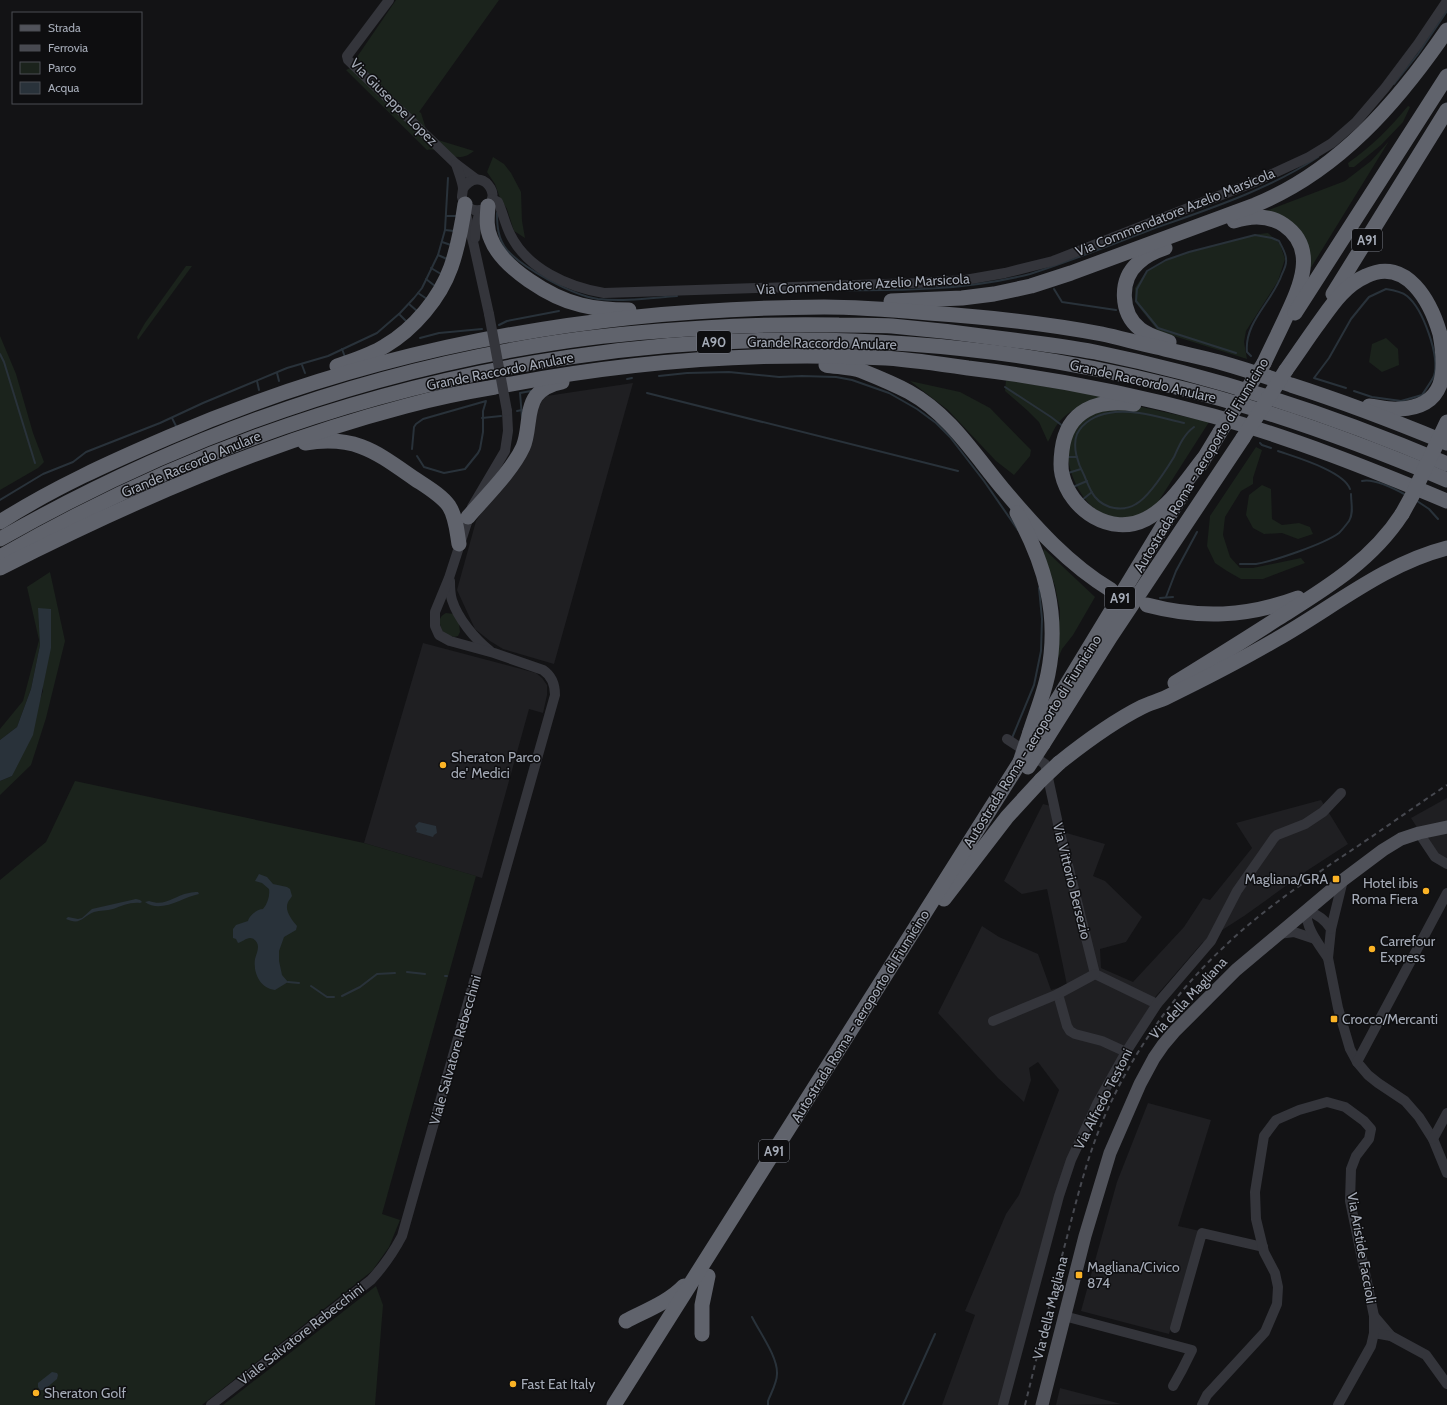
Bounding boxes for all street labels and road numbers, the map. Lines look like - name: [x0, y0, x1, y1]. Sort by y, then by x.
- street label: Via Giuseppe Lopez: [346, 54, 442, 150]
- street label: Via Commendatore Azelio Marsicola: [1073, 164, 1278, 260]
- road number: A91: [1352, 229, 1382, 251]
- street label: Via Commendatore Azelio Marsicola: [756, 269, 970, 299]
- road number: A90: [697, 331, 731, 353]
- street label: Grande Raccordo Anulare: [747, 333, 897, 353]
- street label: Grande Raccordo Anulare: [425, 348, 575, 394]
- street label: Autostrada Roma - aeroporto di Fiumicino: [1130, 354, 1273, 576]
- street label: Grande Raccordo Anulare: [1068, 355, 1218, 407]
- street label: Grande Raccordo Anulare: [119, 426, 263, 502]
- road number: A91: [1105, 587, 1135, 609]
- street label: Autostrada Roma - aeroporto di Fiumicino: [959, 631, 1105, 851]
- street label: Via Vittorio Bersezio: [1049, 821, 1095, 941]
- street label: Autostrada Roma - aeroporto di Fiumicino: [787, 906, 933, 1126]
- street label: Via della Magliana: [1145, 953, 1231, 1043]
- street label: Viale Salvatore Rebecchini: [425, 973, 485, 1127]
- street label: Via Alfredo Testoni: [1070, 1045, 1136, 1153]
- road number: A91: [759, 1140, 789, 1162]
- street label: Via Aristide Faccioli: [1343, 1191, 1381, 1305]
- street label: Via della Magliana: [1028, 1254, 1072, 1362]
- street label: Viale Salvatore Rebecchini: [234, 1279, 368, 1389]

